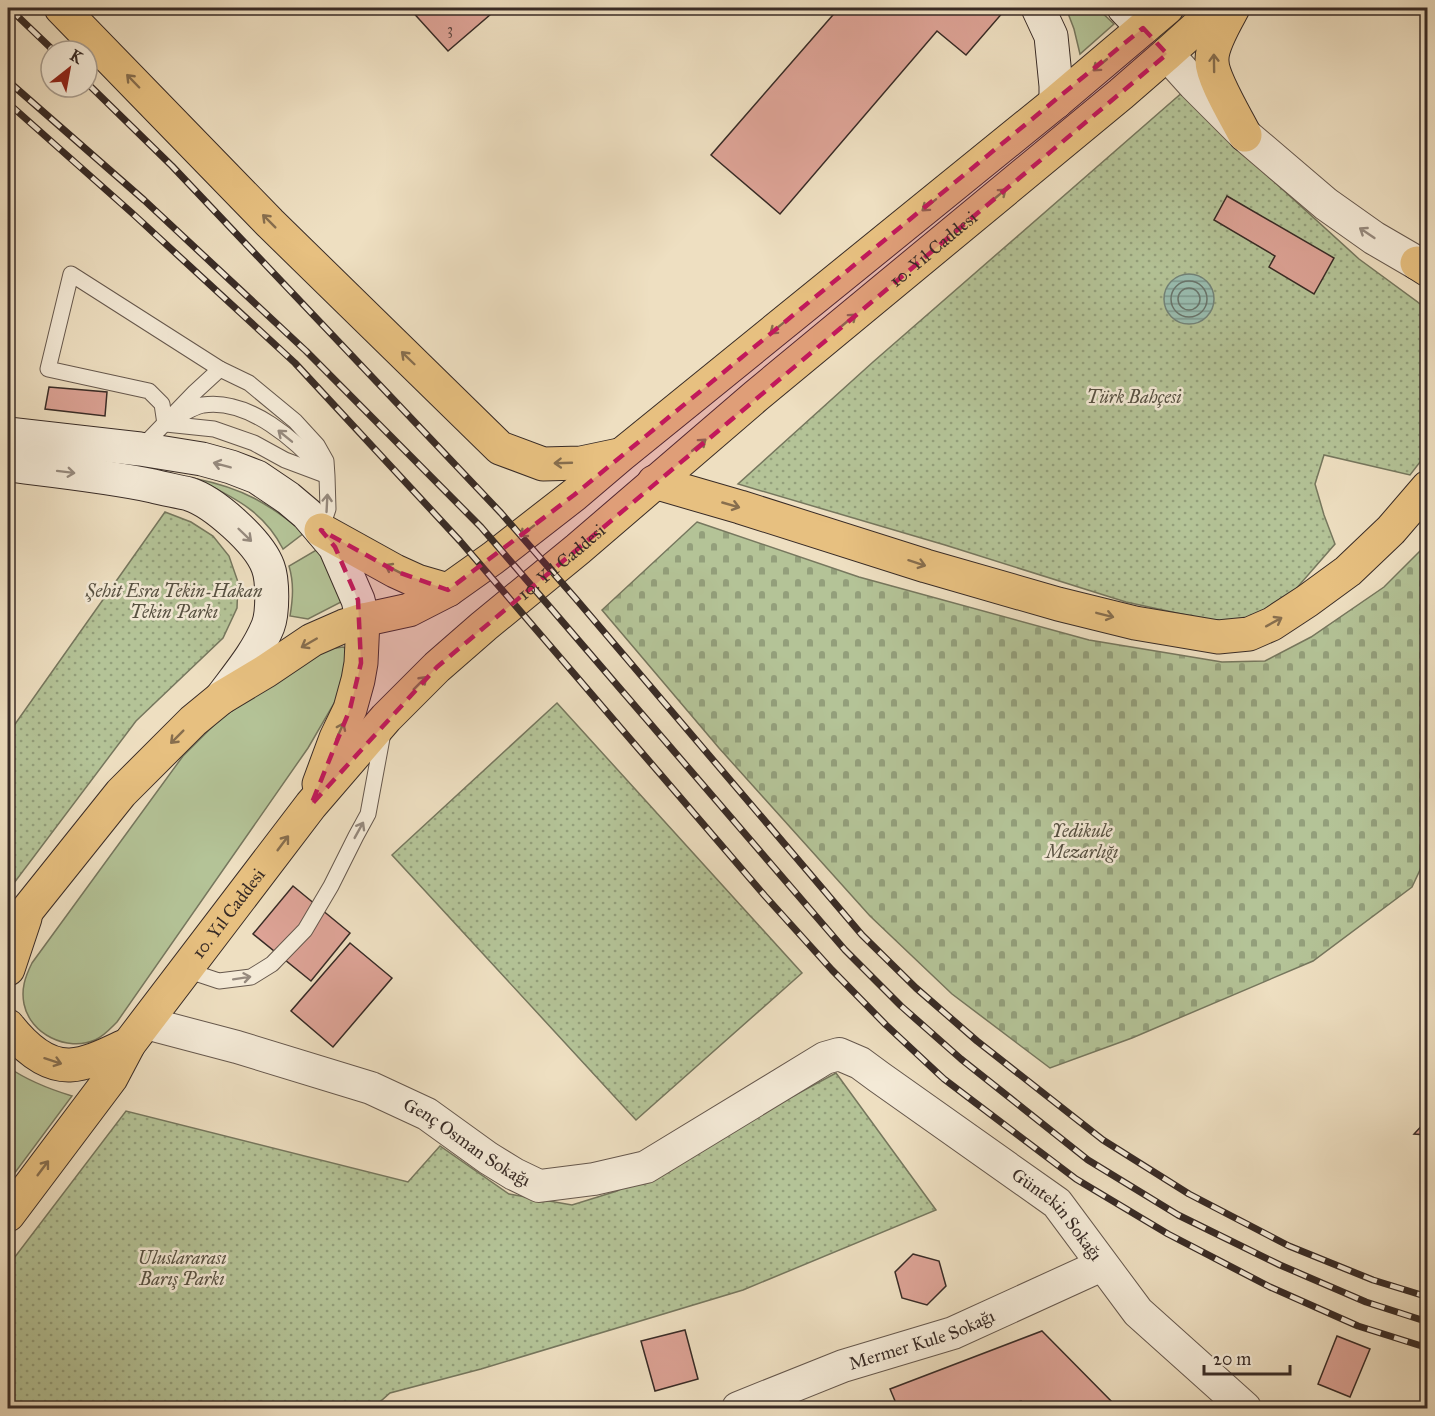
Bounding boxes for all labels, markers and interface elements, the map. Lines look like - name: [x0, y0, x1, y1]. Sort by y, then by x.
- house number: 3: [447, 20, 453, 38]
- north arrow: [39, 39, 99, 99]
- text: K: [67, 46, 87, 68]
- one-way arrow: [1208, 54, 1219, 73]
- one-way arrow: [1092, 59, 1108, 72]
- one-way arrow: [126, 74, 140, 89]
- one-way arrow: [991, 189, 1007, 202]
- one-way arrow: [921, 199, 937, 212]
- street label: 10. Yıl Caddesi: [885, 207, 982, 292]
- one-way arrow: [261, 214, 276, 229]
- one-way arrow: [1359, 227, 1376, 239]
- one-way arrow: [841, 313, 857, 326]
- one-way arrow: [770, 321, 786, 334]
- one-way arrow: [400, 350, 415, 365]
- park label: Türk Bahçesi: [1087, 386, 1181, 408]
- one-way arrow: [277, 429, 293, 442]
- one-way arrow: [691, 438, 707, 451]
- one-way arrow: [554, 457, 574, 469]
- one-way arrow: [212, 458, 231, 470]
- one-way arrow: [55, 467, 75, 478]
- one-way arrow: [322, 494, 333, 514]
- one-way arrow: [721, 500, 740, 511]
- street label: 10. Yıl Caddesi: [513, 519, 610, 605]
- one-way arrow: [519, 525, 535, 538]
- one-way arrow: [237, 527, 252, 542]
- one-way arrow: [907, 558, 926, 569]
- one-way arrow: [385, 563, 403, 575]
- park label: Şehit Esra Tekin-Hakan Tekin Parkı: [85, 580, 263, 623]
- one-way arrow: [1095, 610, 1114, 622]
- one-way arrow: [1264, 616, 1282, 627]
- one-way arrow: [301, 637, 318, 649]
- one-way arrow: [413, 676, 428, 691]
- one-way arrow: [335, 722, 346, 740]
- one-way arrow: [169, 730, 184, 744]
- park label: Yedikule Mezarlığı: [1044, 820, 1118, 863]
- one-way arrow: [354, 821, 365, 839]
- one-way arrow: [276, 835, 289, 851]
- street label: 10. Yıl Caddesi: [187, 864, 270, 963]
- one-way arrow: [232, 972, 252, 983]
- one-way arrow: [43, 1056, 62, 1067]
- street label: Genç Osman Sokağı: [400, 1094, 534, 1191]
- one-way arrow: [36, 1161, 49, 1177]
- street label: Güntekin Sokağı: [1007, 1163, 1107, 1265]
- park label: Uluslararası Barış Parkı: [138, 1247, 226, 1290]
- street label: Mermer Kule Sokağı: [846, 1304, 998, 1375]
- scale bar: [1204, 1338, 1290, 1376]
- text: 20 m: [1213, 1348, 1251, 1370]

